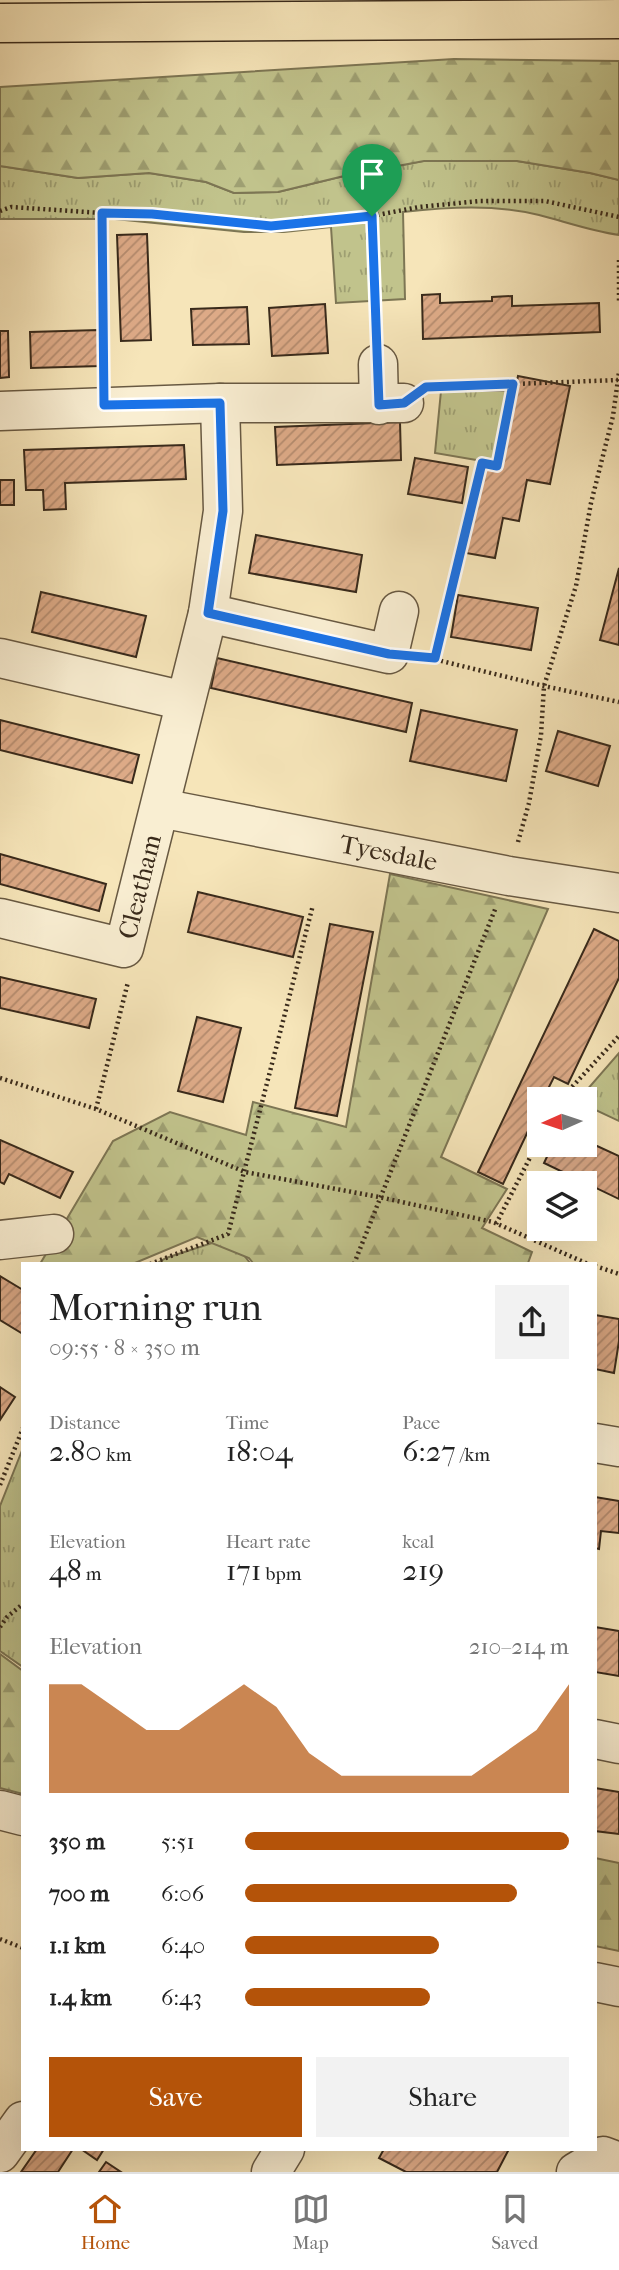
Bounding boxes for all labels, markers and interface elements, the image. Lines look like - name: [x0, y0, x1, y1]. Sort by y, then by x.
- pin: [342, 144, 402, 216]
- icon: arrive: [353, 155, 391, 193]
- street label: Tyesdale: [337, 828, 440, 877]
- street label: Cleatham: [111, 830, 168, 942]
- north arrow: [527, 1087, 597, 1157]
- map controls: [527, 1087, 597, 1241]
- button: layers: [527, 1171, 597, 1241]
- text: Morning run: [49, 1285, 262, 1330]
- button: share: [495, 1285, 569, 1359]
- text: 09:55 · 8 × 350 m: [49, 1334, 200, 1361]
- text: Distance: [49, 1412, 120, 1434]
- text: Time: [226, 1412, 269, 1434]
- text: Pace: [402, 1412, 440, 1434]
- text: 2.80: [49, 1434, 102, 1469]
- text: 18:04: [226, 1434, 293, 1469]
- text: 6:27: [402, 1434, 456, 1469]
- text: km: [102, 1444, 132, 1466]
- text: /km: [456, 1444, 490, 1466]
- text: Elevation: [49, 1531, 126, 1553]
- text: Heart rate: [226, 1531, 311, 1553]
- text: kcal: [402, 1531, 434, 1553]
- text: 48: [49, 1553, 82, 1588]
- text: 171: [226, 1553, 262, 1588]
- text: 219: [402, 1553, 444, 1588]
- text: m: [82, 1563, 102, 1585]
- text: bpm: [262, 1563, 302, 1585]
- text: Elevation: [49, 1633, 142, 1660]
- text: 210–214 m: [469, 1633, 569, 1660]
- text: 350 m: [49, 1828, 105, 1855]
- text: 5:51: [161, 1828, 195, 1855]
- text: 700 m: [49, 1880, 109, 1907]
- text: 6:06: [161, 1880, 204, 1907]
- text: 1.1 km: [49, 1932, 106, 1959]
- text: 6:40: [161, 1932, 205, 1959]
- text: 1.4 km: [49, 1984, 112, 2011]
- text: 6:43: [161, 1984, 202, 2011]
- button: Save: [49, 2057, 302, 2137]
- button: Share: [316, 2057, 569, 2137]
- tab: Home: [81, 2190, 130, 2254]
- tab: Map: [292, 2190, 330, 2254]
- tab: Saved: [491, 2190, 538, 2254]

